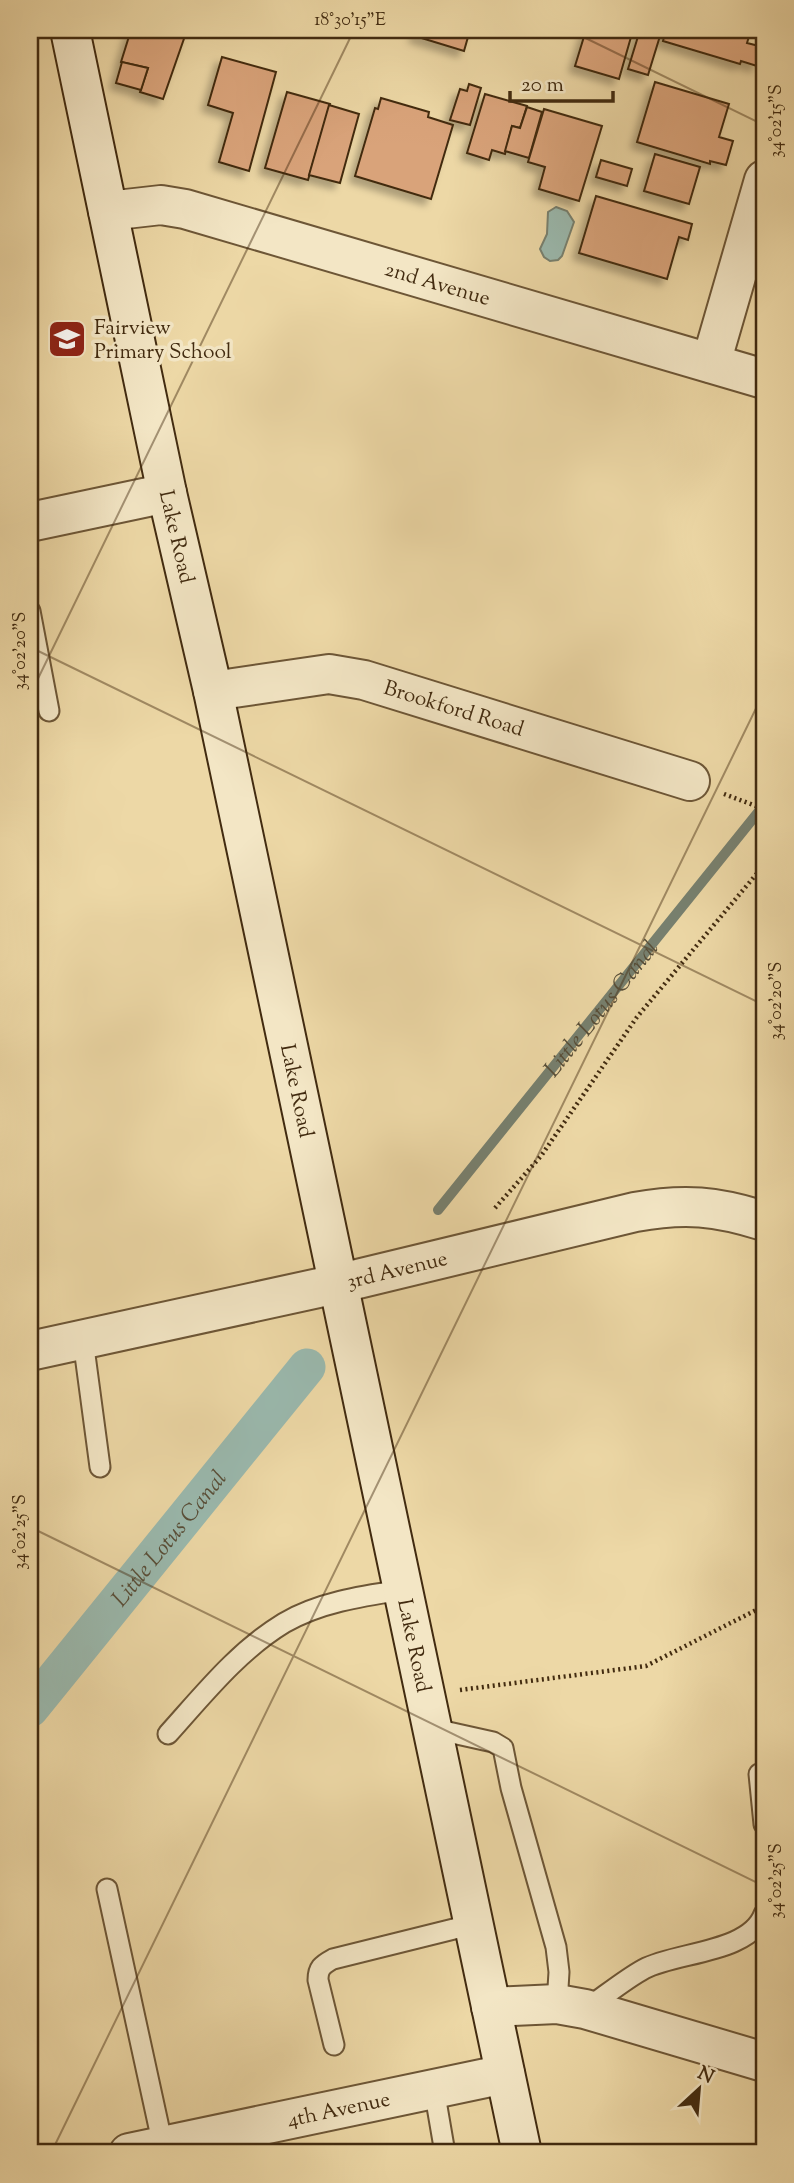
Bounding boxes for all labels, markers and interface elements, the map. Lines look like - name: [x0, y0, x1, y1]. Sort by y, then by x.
- text: 18°30'15"E: [314, 8, 386, 34]
- scale bar: [510, 60, 614, 104]
- text: 20 m: [521, 71, 564, 101]
- text: 34°02'15"S: [764, 84, 790, 158]
- street label: 2nd Avenue: [381, 255, 493, 315]
- place label: Fairview Primary School: [94, 314, 232, 368]
- school or university icon: Fairview Primary School: [46, 318, 88, 360]
- street label: Lake Road: [150, 488, 201, 587]
- text: 34°02'20"S: [8, 612, 34, 690]
- street label: Brookford Road: [380, 674, 527, 746]
- water label: Little Lotus Canal: [537, 934, 668, 1085]
- text: 34°02'20"S: [764, 962, 790, 1040]
- street label: Lake Road: [271, 1042, 320, 1141]
- street label: 3rd Avenue: [344, 1245, 451, 1298]
- water label: Little Lotus Canal: [105, 1464, 236, 1615]
- text: 34°02'25"S: [8, 1494, 34, 1570]
- street label: Lake Road: [388, 1596, 437, 1696]
- text: 34°02'25"S: [764, 1843, 790, 1919]
- north arrow: [664, 2054, 734, 2124]
- text: N: [693, 2061, 718, 2091]
- street label: 4th Avenue: [285, 2086, 393, 2136]

